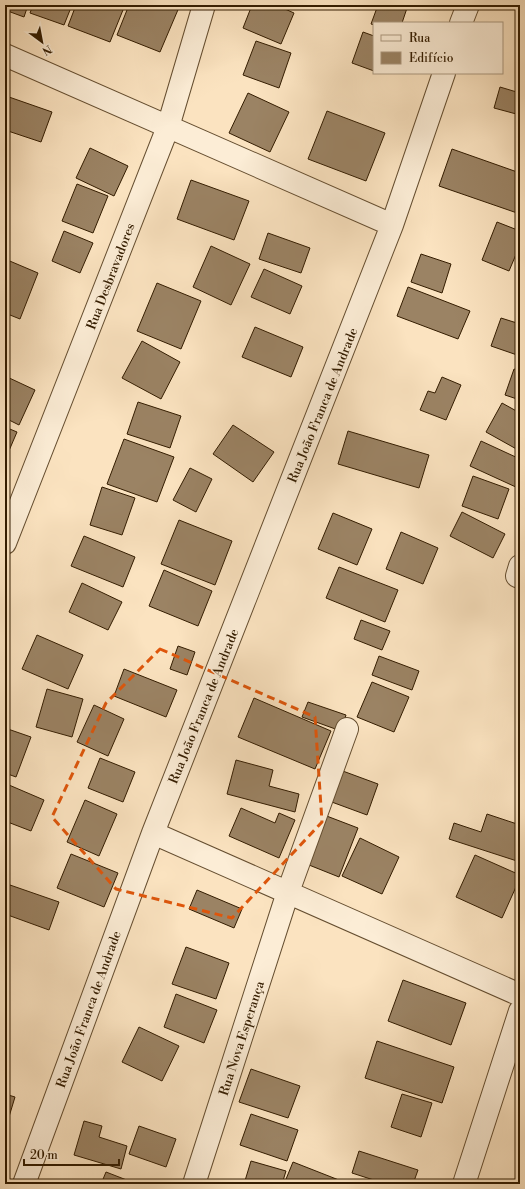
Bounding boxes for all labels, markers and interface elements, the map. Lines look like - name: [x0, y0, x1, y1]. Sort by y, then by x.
- north arrow: [22, 22, 62, 62]
- legend: [373, 22, 503, 74]
- text: Rua: [409, 31, 431, 46]
- text: N: [39, 41, 54, 58]
- text: Edifício: [409, 51, 454, 66]
- street label: Rua Desbravadores: [83, 220, 139, 332]
- street label: Rua João Franca de Andrade: [284, 325, 362, 485]
- street label: Rua João Franca de Andrade: [165, 626, 243, 786]
- street label: Rua João Franca de Andrade: [53, 928, 125, 1090]
- street label: Rua Nova Esperança: [216, 979, 268, 1098]
- scale bar: [24, 1141, 119, 1167]
- text: 20 m: [30, 1148, 58, 1163]

